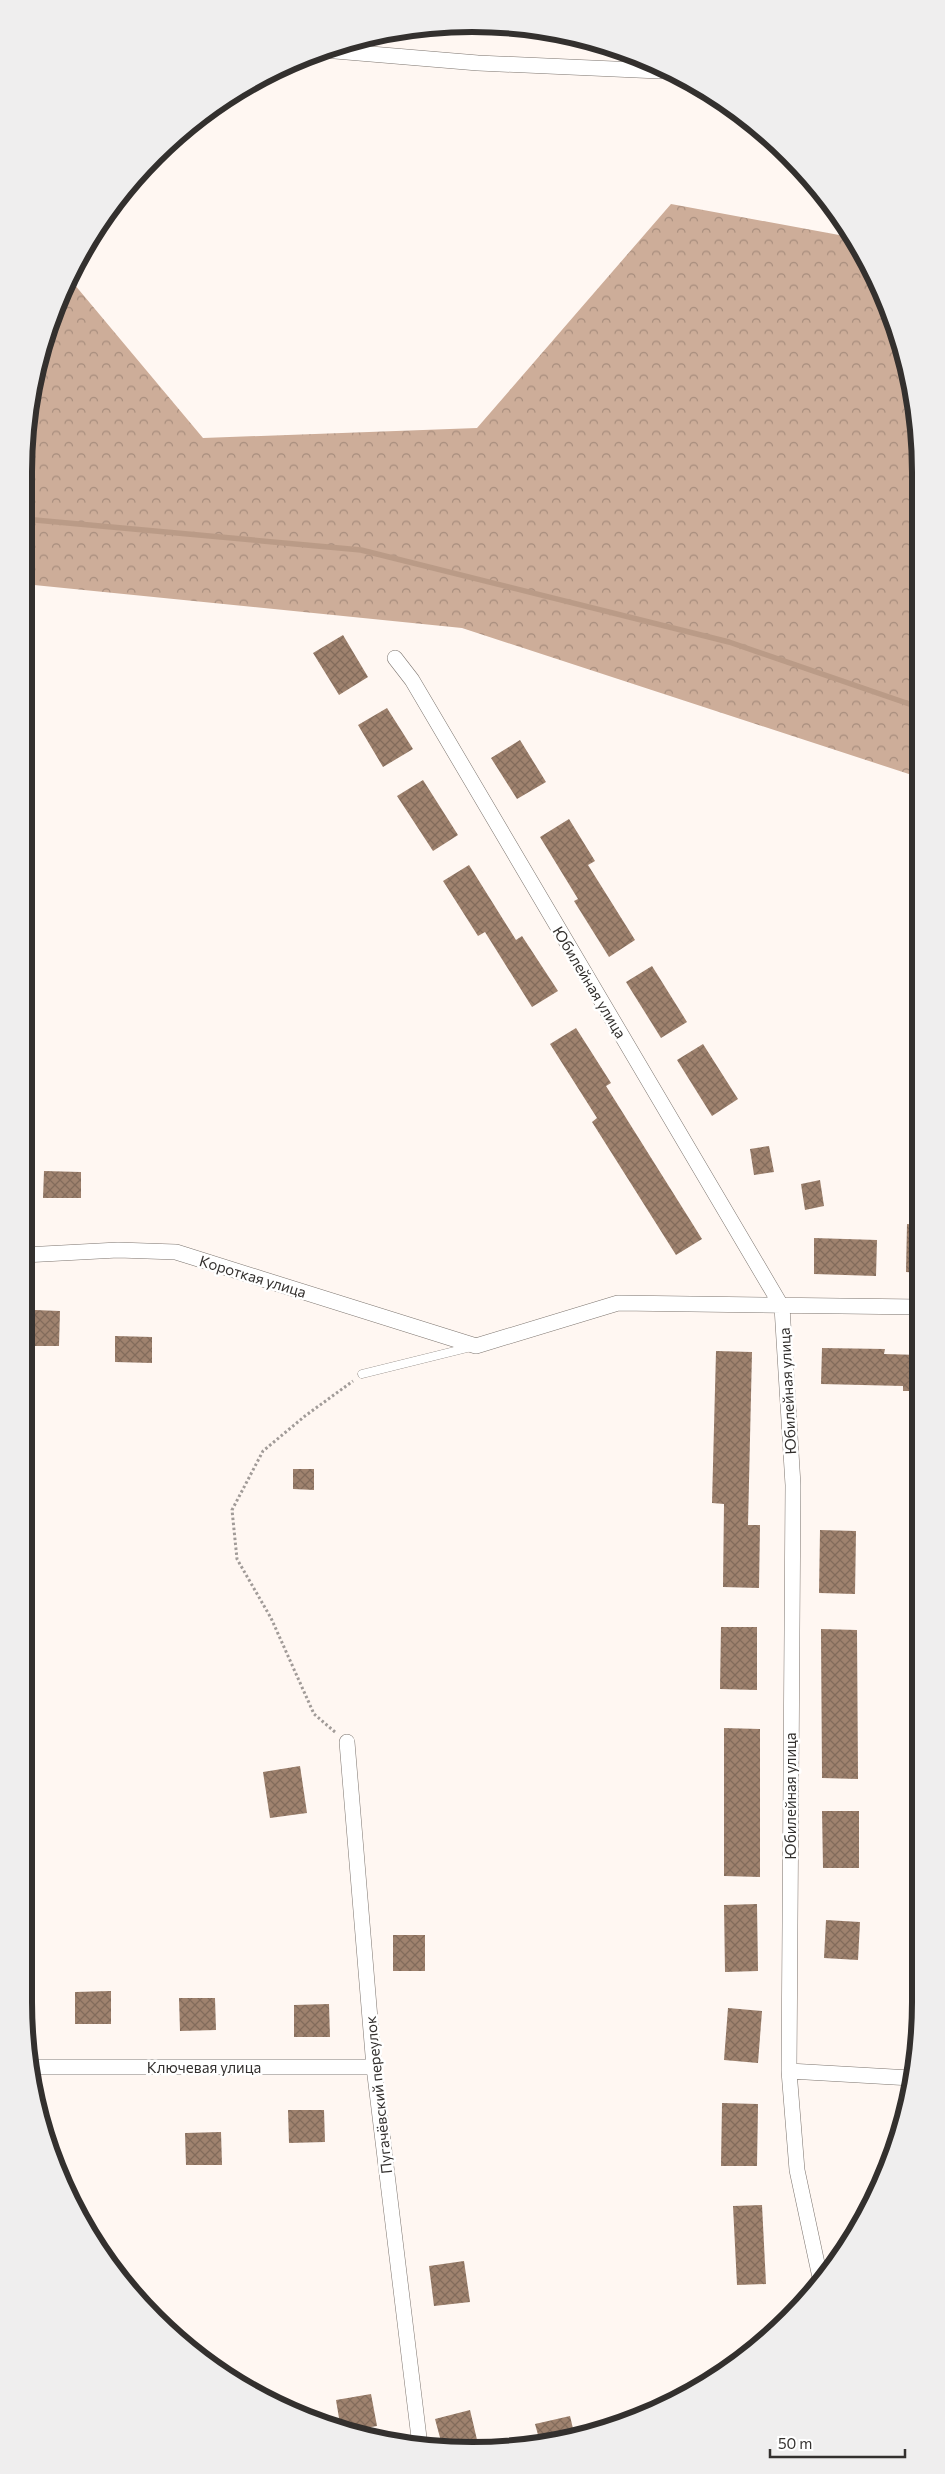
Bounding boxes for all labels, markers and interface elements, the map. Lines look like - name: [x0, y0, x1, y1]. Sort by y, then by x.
- street label: Юбилейная улица: [550, 923, 630, 1041]
- street label: Короткая улица: [197, 1251, 309, 1301]
- street label: Юбилейная улица: [775, 1327, 799, 1455]
- street label: Юбилейная улица: [781, 1732, 799, 1860]
- street label: Пугачёвский переулок: [361, 2015, 395, 2175]
- street label: Ключевая улица: [147, 2058, 261, 2076]
- scale bar: [770, 2426, 905, 2458]
- text: 50 m: [778, 2434, 812, 2452]

